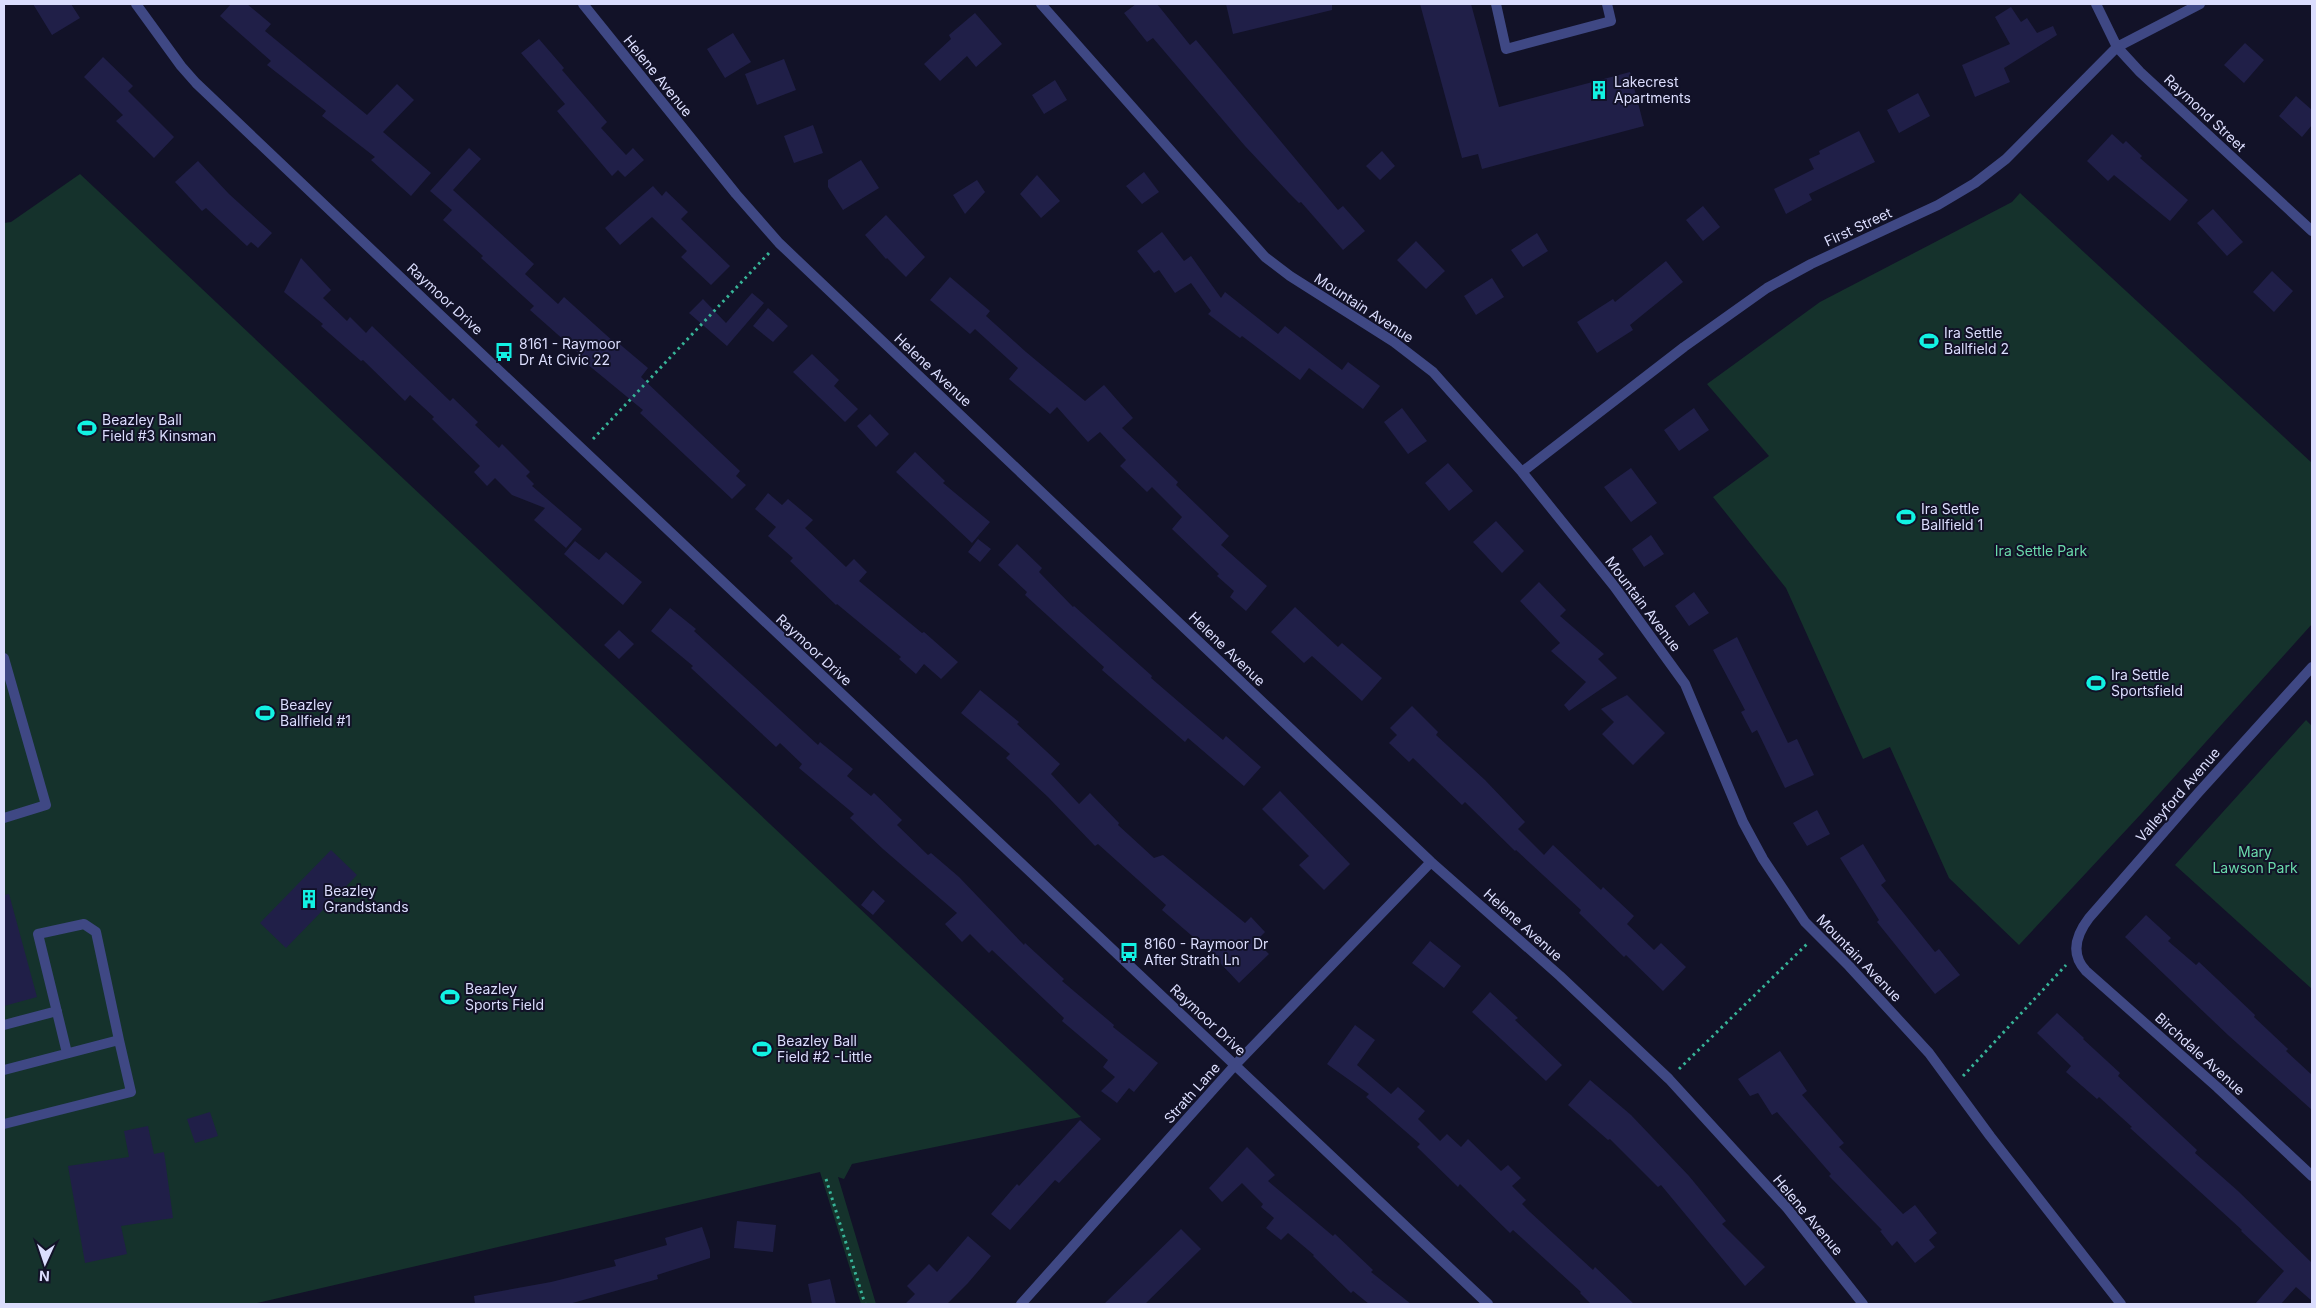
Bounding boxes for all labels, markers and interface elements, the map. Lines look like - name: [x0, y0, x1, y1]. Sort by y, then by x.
- street label: Helene Avenue: [620, 32, 696, 120]
- street label: Raymond Street: [2161, 70, 2250, 155]
- place label: Lakecrest Apartments: [1614, 73, 1691, 106]
- building icon: Lakecrest Apartments: [1588, 79, 1610, 101]
- street label: First Street: [1821, 203, 1895, 250]
- street label: Raymoor Drive: [404, 259, 487, 338]
- street label: Mountain Avenue: [1311, 269, 1417, 346]
- place label: Ira Settle Ballfield 2: [1944, 324, 2009, 357]
- street label: Helene Avenue: [891, 329, 976, 410]
- sports icon: Ira Settle Ballfield 2: [1918, 330, 1940, 352]
- place label: 8161 - Raymoor Dr At Civic 22: [519, 335, 621, 368]
- bus stop icon: 8161 - Raymoor Dr At Civic 22: [493, 341, 515, 363]
- place label: Beazley Ball Field #3 Kinsman: [102, 411, 216, 444]
- sports icon: Beazley Ball Field #3 Kinsman: [76, 417, 98, 439]
- place label: Ira Settle Ballfield 1: [1921, 500, 1983, 533]
- sports icon: Ira Settle Ballfield 1: [1895, 506, 1917, 528]
- park label: Ira Settle Park: [1995, 542, 2087, 559]
- street label: Mountain Avenue: [1602, 553, 1685, 655]
- street label: Helene Avenue: [1186, 608, 1269, 689]
- street label: Raymoor Drive: [773, 610, 856, 689]
- place label: Ira Settle Sportsfield: [2111, 666, 2183, 699]
- sports icon: Ira Settle Sportsfield: [2085, 672, 2107, 694]
- place label: Beazley Ballfield #1: [280, 696, 351, 729]
- sports icon: Beazley Ballfield #1: [254, 702, 276, 724]
- street label: Valleyford Avenue: [2132, 744, 2223, 845]
- park label: Mary Lawson Park: [2212, 843, 2298, 876]
- place label: Beazley Grandstands: [324, 882, 409, 915]
- street label: Helene Avenue: [1481, 885, 1566, 964]
- building icon: Beazley Grandstands: [298, 888, 320, 910]
- street label: Mountain Avenue: [1813, 910, 1905, 1005]
- place label: 8160 - Raymoor Dr After Strath Ln: [1144, 935, 1268, 968]
- bus stop icon: 8160 - Raymoor Dr After Strath Ln: [1118, 941, 1140, 963]
- place label: Beazley Sports Field: [465, 980, 544, 1013]
- street label: Raymoor Drive: [1167, 980, 1250, 1059]
- sports icon: Beazley Sports Field: [439, 986, 461, 1008]
- street label: Birchdale Avenue: [2152, 1009, 2249, 1098]
- place label: Beazley Ball Field #2 -Little: [777, 1032, 872, 1065]
- sports icon: Beazley Ball Field #2 -Little: [751, 1038, 773, 1060]
- street label: Strath Lane: [1160, 1059, 1223, 1126]
- street label: Helene Avenue: [1770, 1171, 1847, 1258]
- north arrow: [20, 1238, 70, 1288]
- text: N: [39, 1268, 50, 1285]

